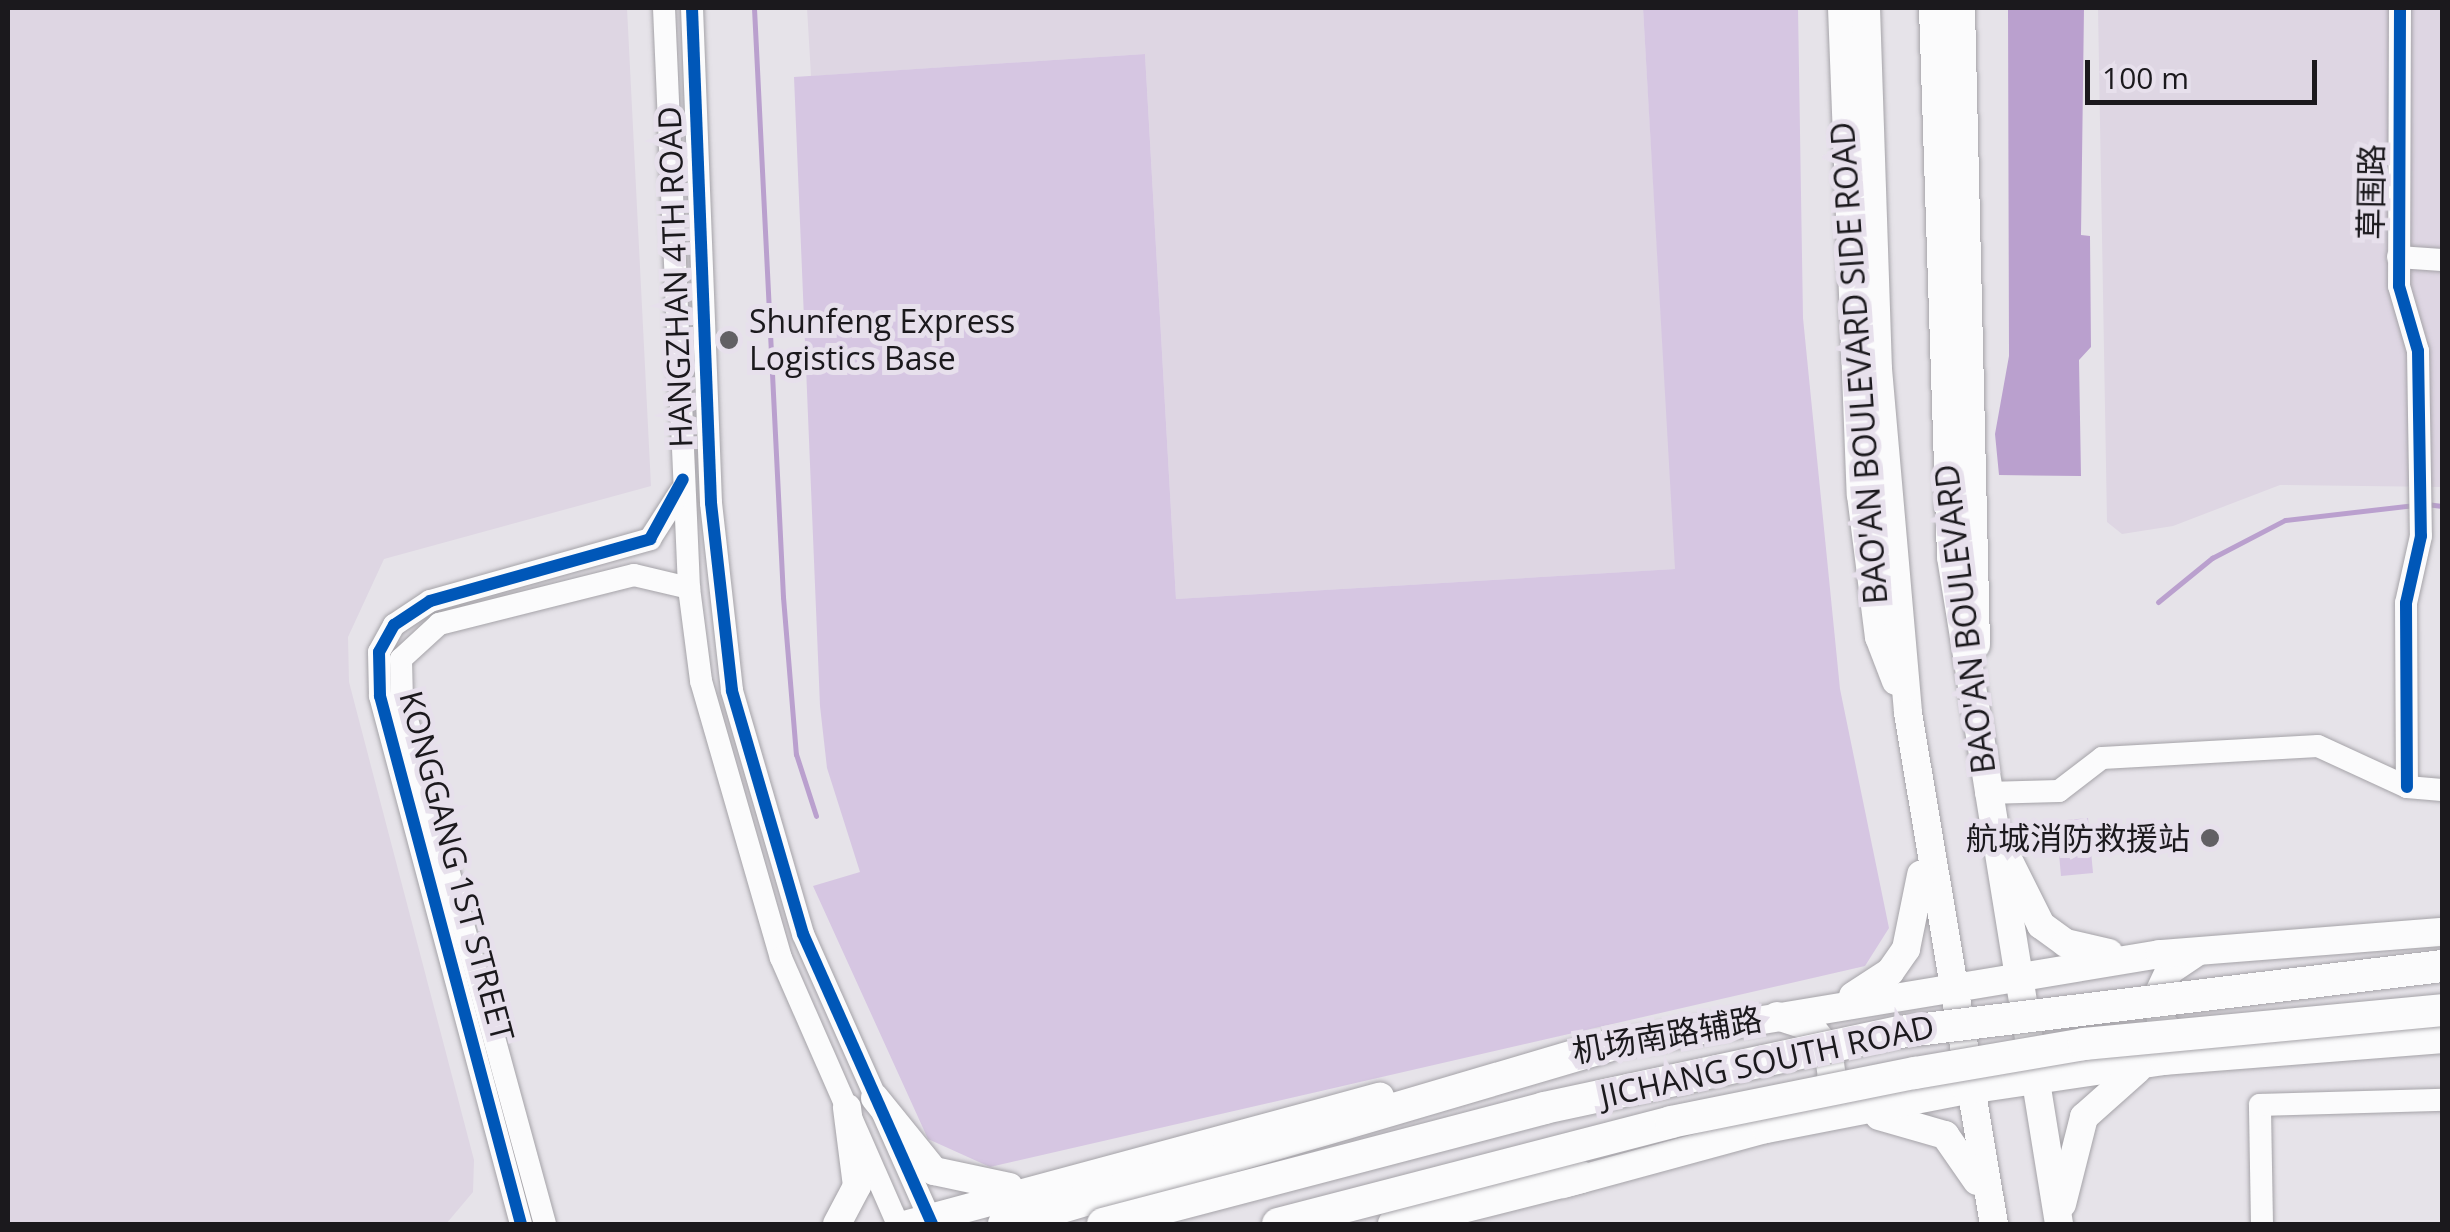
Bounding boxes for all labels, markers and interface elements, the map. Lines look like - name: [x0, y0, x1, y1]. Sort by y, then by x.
- scale bar: [2090, 40, 2322, 102]
- text: 100 m: [2102, 57, 2189, 98]
- street label: HANGZHAN 4TH ROAD: [650, 106, 700, 448]
- street label: BAO'AN BOULEVARD SIDE ROAD: [1823, 121, 1895, 605]
- street label: 草围路: [2351, 144, 2391, 240]
- place label: Shunfeng Express Logistics Base: [749, 303, 1015, 378]
- marker: Shunfeng Express Logistics Base: [718, 329, 740, 351]
- street label: BAO'AN BOULEVARD: [1927, 462, 2003, 776]
- street label: KONGGANG 1ST STREET: [392, 687, 522, 1045]
- place label: 航城消防救援站: [1966, 819, 2190, 857]
- marker: 航城消防救援站: [2199, 827, 2221, 849]
- street label: 机场南路辅路: [1569, 999, 1765, 1071]
- street label: JICHANG SOUTH ROAD: [1596, 1007, 1938, 1115]

